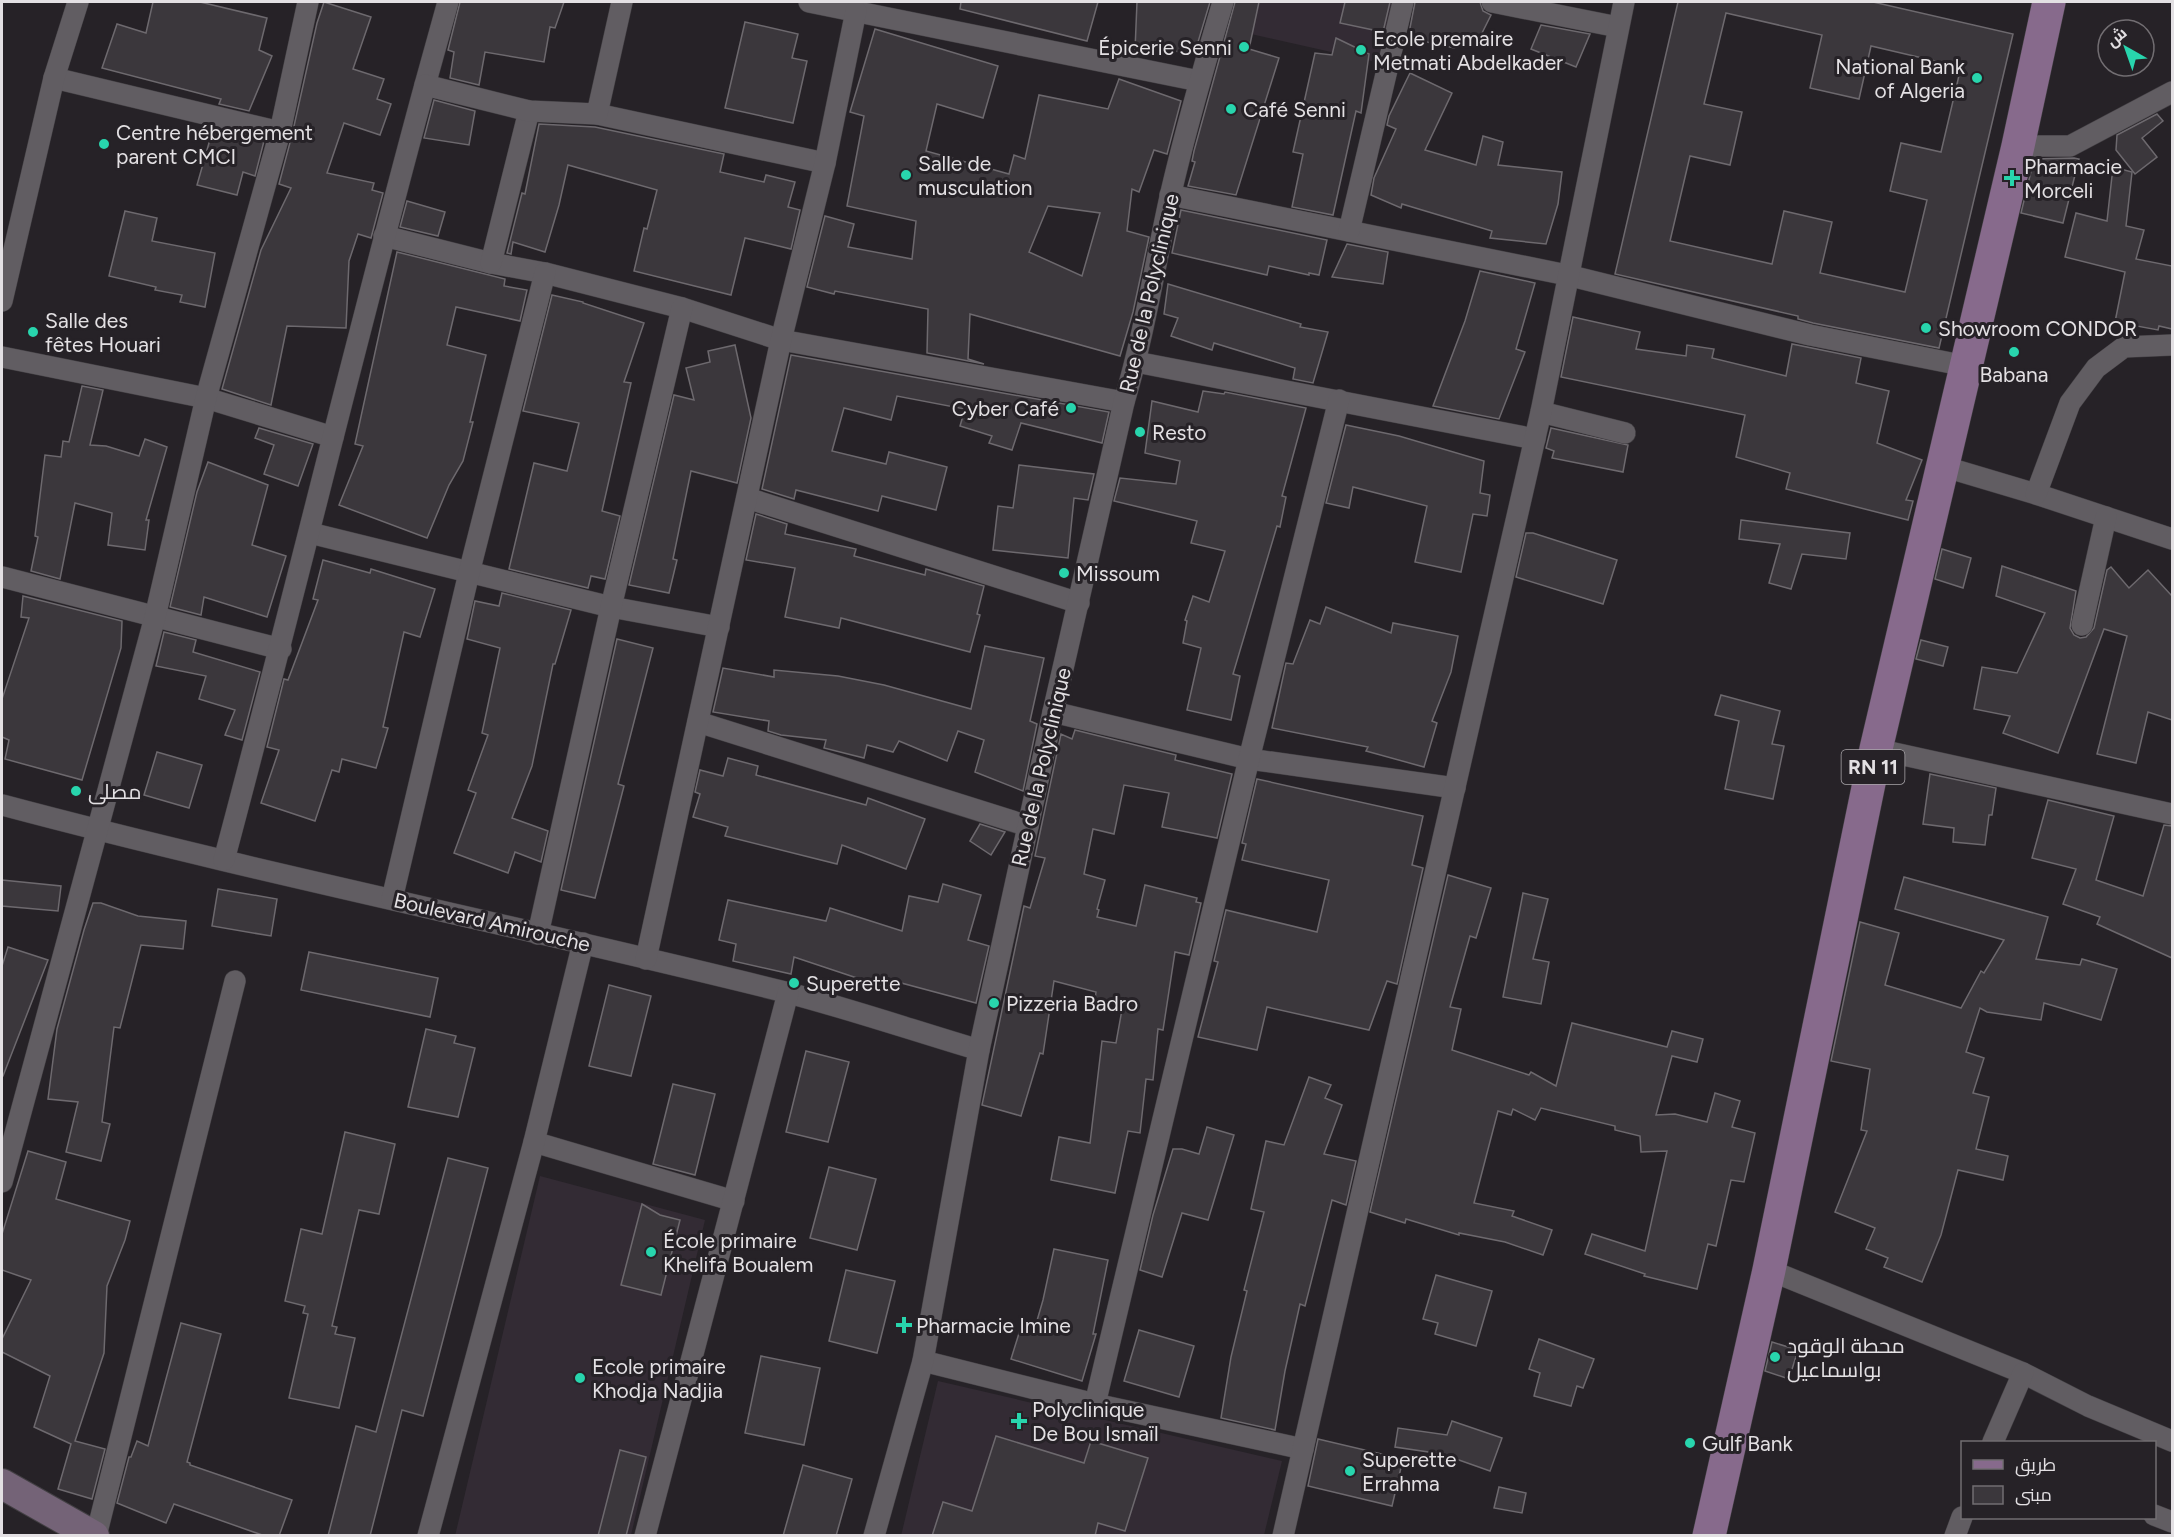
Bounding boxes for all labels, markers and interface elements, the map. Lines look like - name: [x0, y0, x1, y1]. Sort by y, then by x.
- north arrow: [2096, 18, 2156, 78]
- text: ش: [2103, 23, 2131, 51]
- place label: Ecole premaire Metmati Abdelkader: [1373, 26, 1563, 75]
- place label: Épicerie Senni: [1098, 35, 1232, 60]
- marker: Épicerie Senni: [1237, 40, 1251, 54]
- marker: Ecole premaire Metmati Abdelkader: [1354, 43, 1368, 57]
- place label: National Bank of Algeria: [1835, 54, 1966, 103]
- marker: National Bank of Algeria: [1970, 71, 1984, 85]
- place label: Café Senni: [1243, 97, 1346, 122]
- marker: Café Senni: [1224, 102, 1238, 116]
- place label: Centre hébergement parent CMCI: [116, 120, 313, 169]
- marker: Centre hébergement parent CMCI: [97, 137, 111, 151]
- place label: Salle de musculation: [918, 151, 1033, 200]
- place label: Pharmacie Morceli: [2024, 154, 2122, 203]
- marker: Salle de musculation: [899, 168, 913, 182]
- marker: Pharmacie Morceli: [2005, 171, 2019, 185]
- street label: Rue de la Polyclinique: [1114, 191, 1184, 395]
- place label: Salle des fêtes Houari: [45, 308, 161, 357]
- place label: Showroom CONDOR: [1938, 316, 2137, 341]
- marker: Showroom CONDOR: [1919, 321, 1933, 335]
- marker: Salle des fêtes Houari: [26, 325, 40, 339]
- marker: Babana: [2007, 345, 2021, 359]
- place label: Babana: [1980, 362, 2049, 387]
- place label: Cyber Café: [952, 396, 1059, 421]
- marker: Cyber Café: [1064, 401, 1078, 415]
- place label: Resto: [1152, 420, 1206, 445]
- marker: Resto: [1133, 425, 1147, 439]
- place label: Missoum: [1076, 561, 1160, 586]
- marker: Missoum: [1057, 566, 1071, 580]
- street label: Rue de la Polyclinique: [1006, 665, 1076, 869]
- road number: RN 11: [1842, 750, 1904, 784]
- place label: مصلى: [88, 779, 142, 805]
- marker: مصلى: [69, 784, 83, 798]
- street label: Boulevard Amirouche: [391, 887, 593, 957]
- place label: Superette: [806, 971, 900, 996]
- marker: Superette: [787, 976, 801, 990]
- place label: Pizzeria Badro: [1006, 991, 1138, 1016]
- marker: Pizzeria Badro: [987, 996, 1001, 1010]
- place label: École primaire Khelifa Boualem: [663, 1228, 813, 1277]
- marker: École primaire Khelifa Boualem: [644, 1245, 658, 1259]
- place label: Pharmacie Imine: [916, 1313, 1071, 1338]
- marker: Pharmacie Imine: [897, 1318, 911, 1332]
- place label: محطة الوقود بواسماعيل: [1787, 1333, 1905, 1383]
- marker: محطة الوقود بواسماعيل: [1768, 1350, 1782, 1364]
- place label: Ecole primaire Khodja Nadjia: [592, 1354, 726, 1403]
- marker: Ecole primaire Khodja Nadjia: [573, 1371, 587, 1385]
- place label: Polyclinique De Bou Ismaïl: [1032, 1397, 1159, 1446]
- marker: Polyclinique De Bou Ismaïl: [1010, 1412, 1028, 1430]
- place label: Gulf Bank: [1702, 1431, 1793, 1456]
- marker: Gulf Bank: [1683, 1436, 1697, 1450]
- legend: [1961, 1441, 2156, 1519]
- place label: Superette Errahma: [1362, 1447, 1456, 1496]
- text: طريق: [2015, 1454, 2056, 1477]
- marker: Superette Errahma: [1343, 1464, 1357, 1478]
- text: مبنى: [2015, 1484, 2052, 1506]

